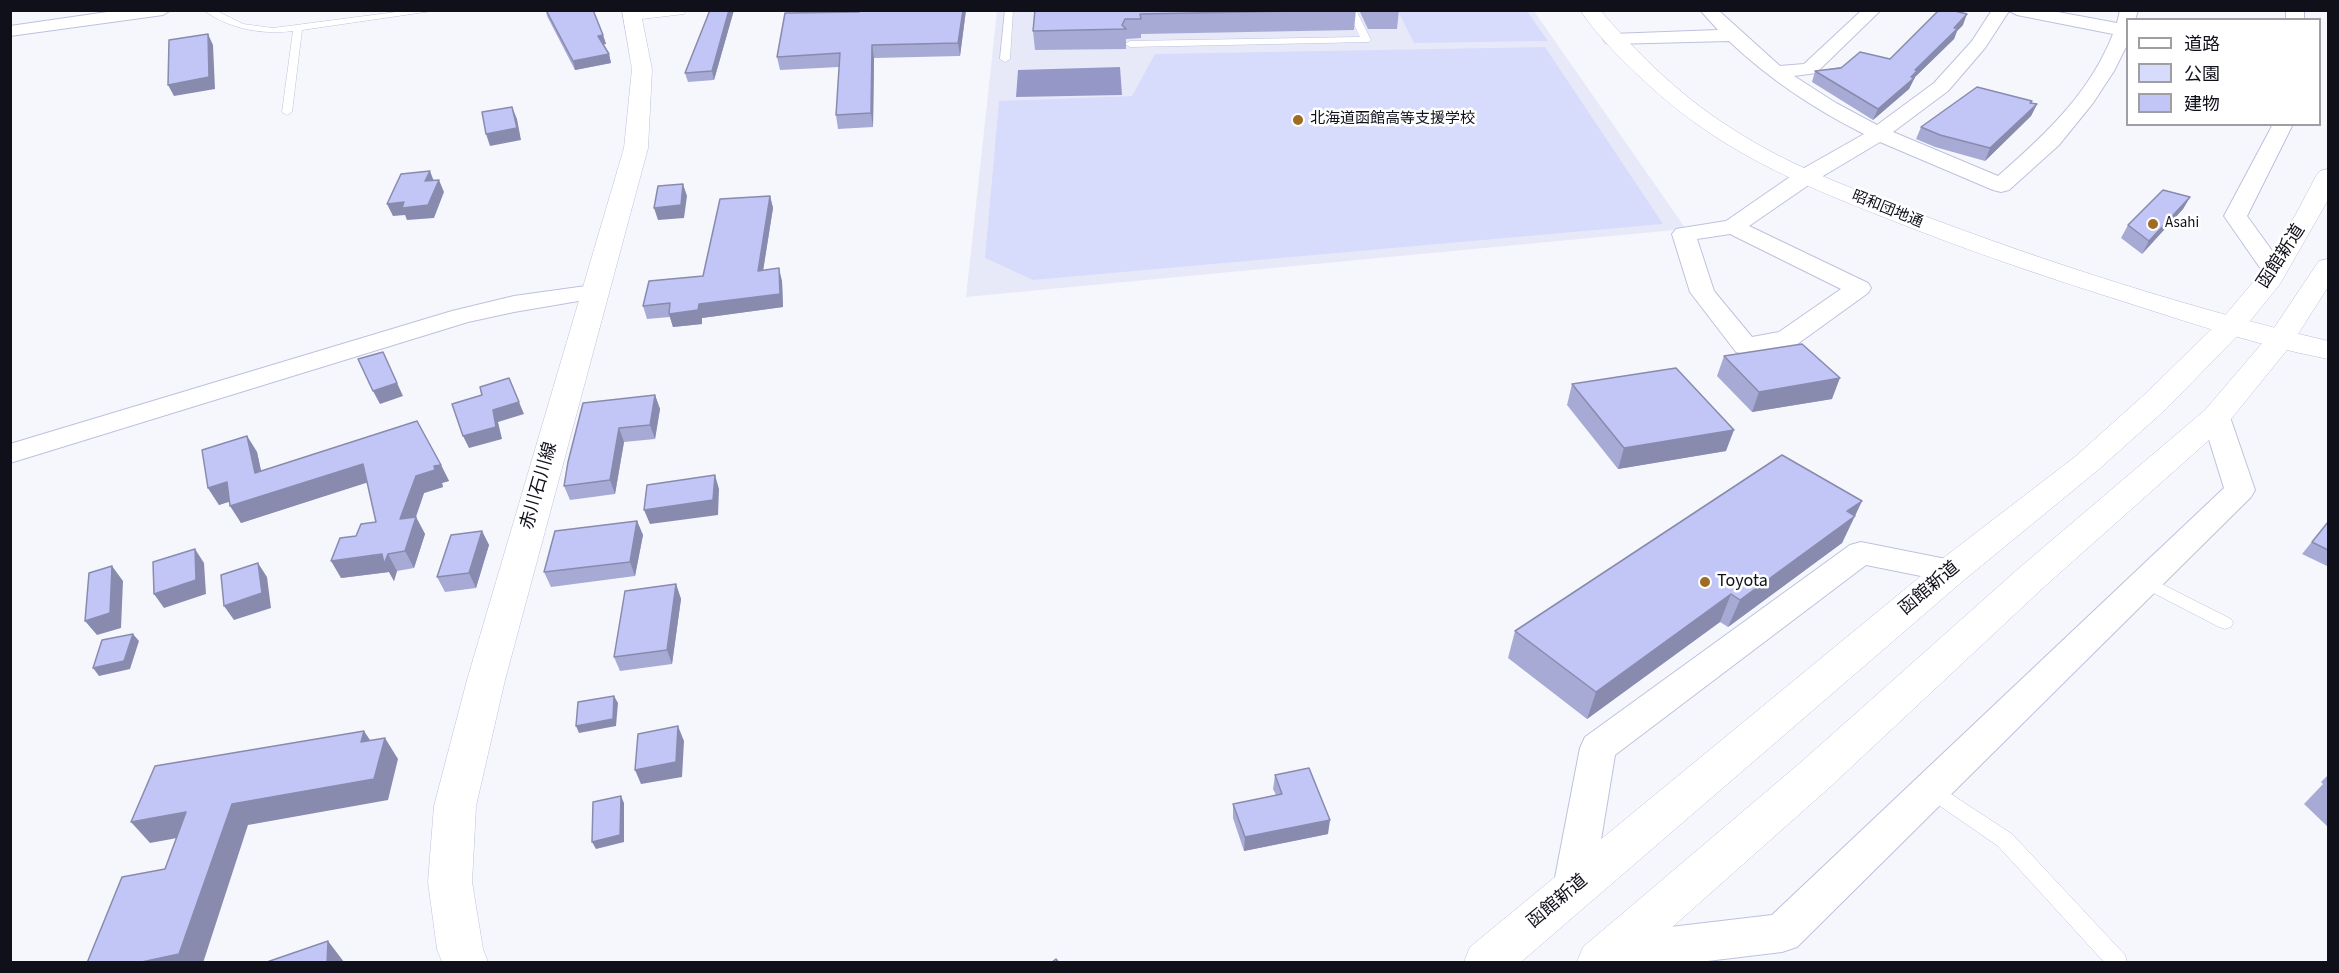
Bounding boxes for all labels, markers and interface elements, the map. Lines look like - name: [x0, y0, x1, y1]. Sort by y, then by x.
- legend: [2126, 18, 2321, 126]
- text: 道路: [2184, 32, 2220, 57]
- text: 公園: [2184, 62, 2220, 87]
- text: 建物: [2184, 92, 2220, 117]
- place label: 北海道函館高等支援学校: [1310, 111, 1475, 129]
- marker: 北海道函館高等支援学校: [1291, 113, 1305, 127]
- street label: 昭和団地通: [1849, 188, 1925, 232]
- place label: Asahi: [2165, 215, 2199, 233]
- marker: Asahi: [2146, 217, 2160, 231]
- street label: 函館新道: [2253, 221, 2311, 293]
- street label: 赤川石川線: [517, 440, 563, 532]
- street label: 函館新道: [1895, 558, 1965, 620]
- place label: Toyota: [1717, 571, 1768, 593]
- marker: Toyota: [1698, 575, 1712, 589]
- street label: 函館新道: [1523, 871, 1593, 933]

